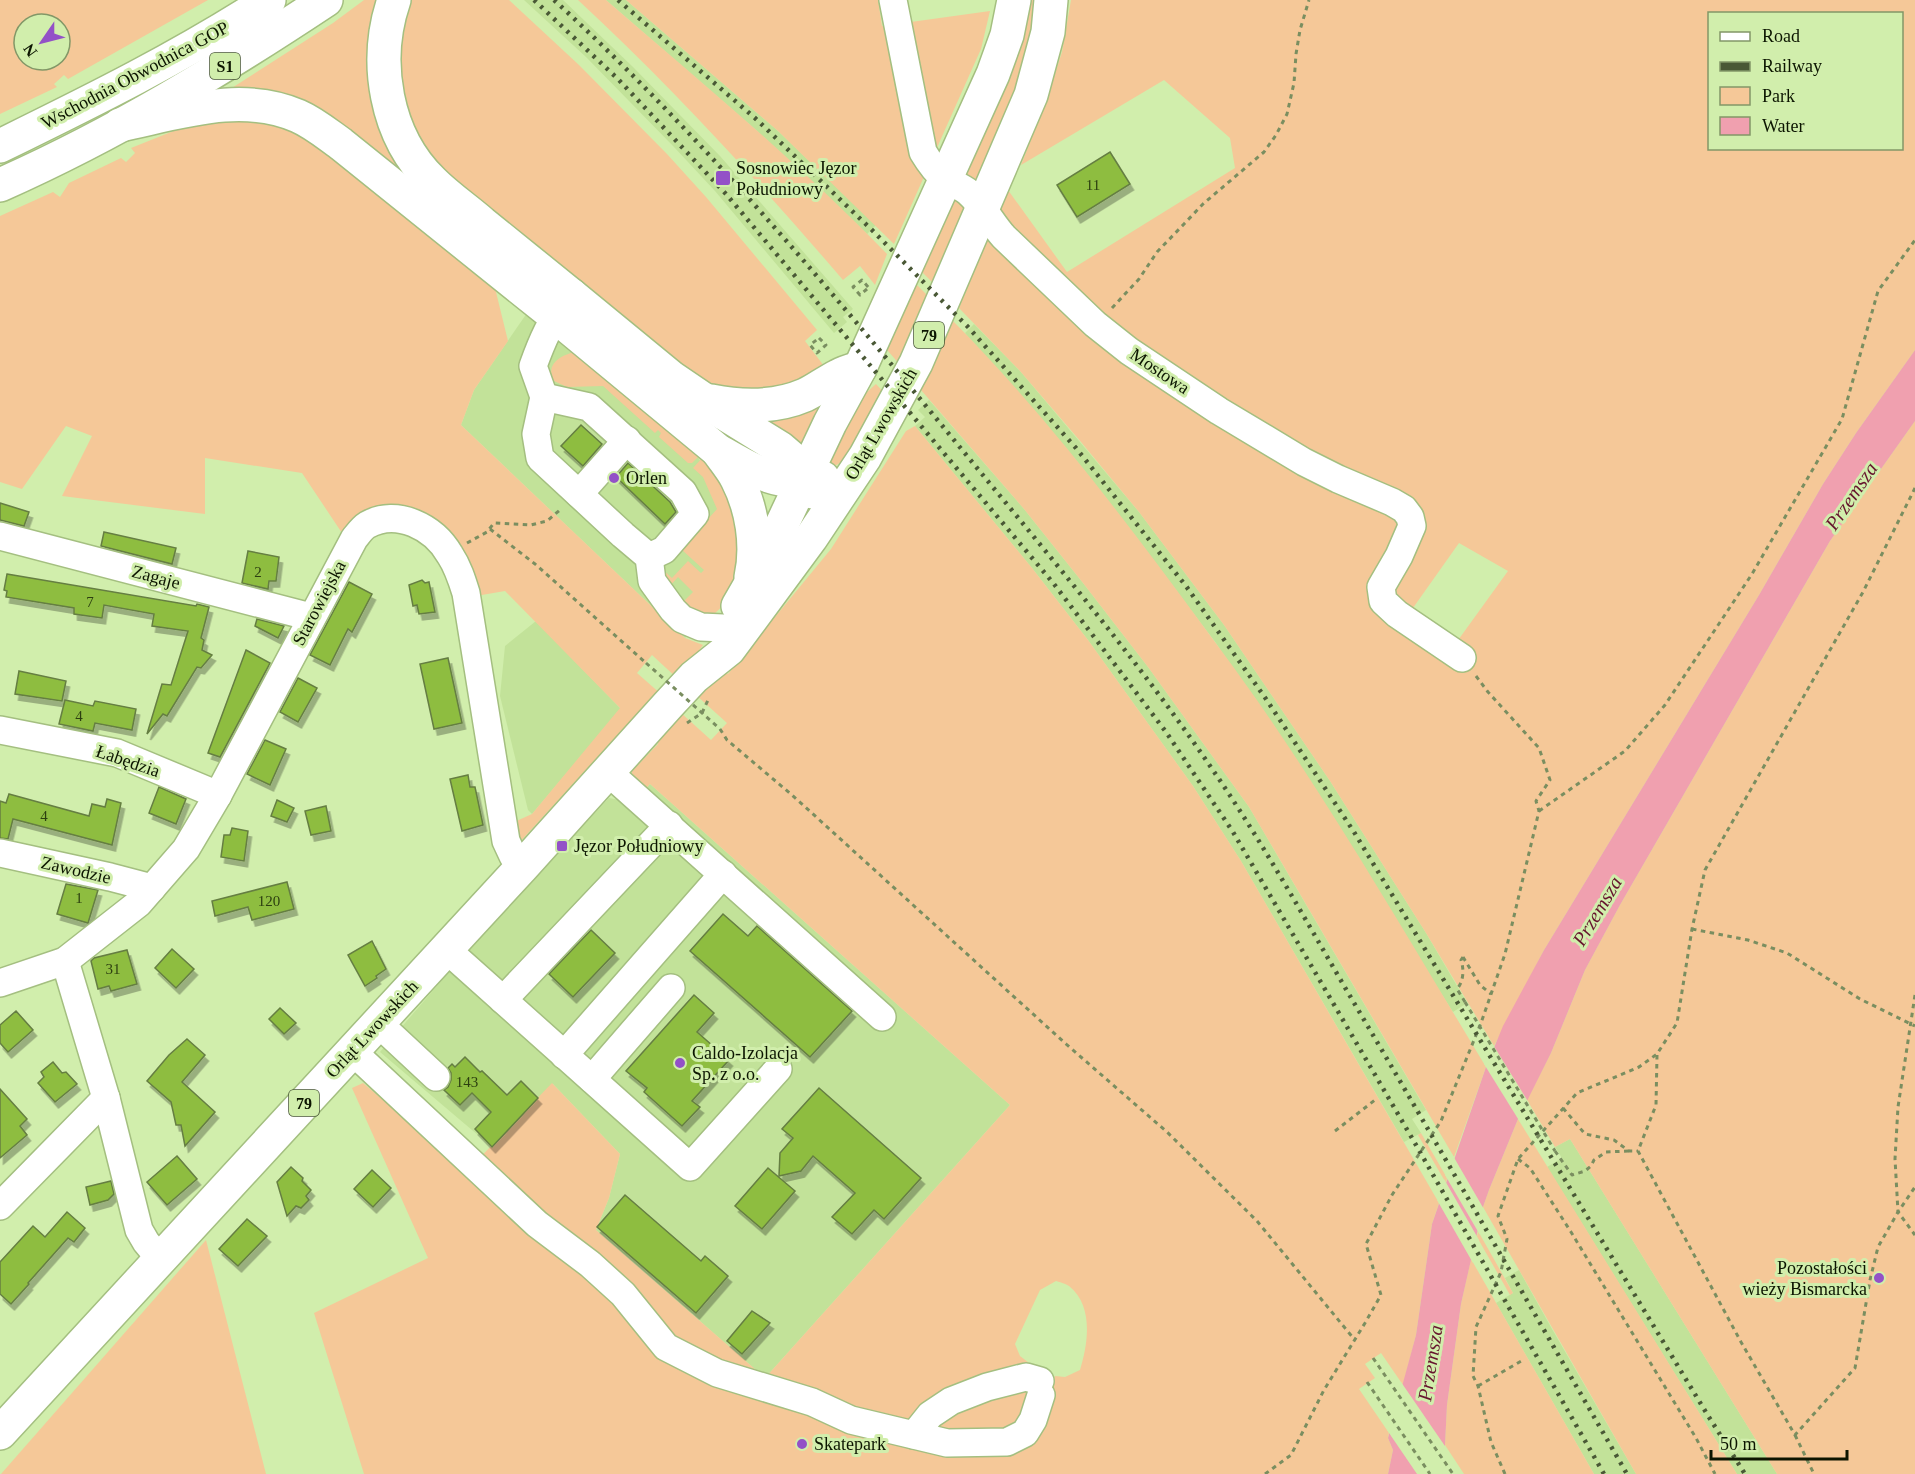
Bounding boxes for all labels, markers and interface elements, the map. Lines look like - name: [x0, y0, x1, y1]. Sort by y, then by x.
- north arrow: [12, 12, 72, 72]
- legend: [1708, 12, 1903, 150]
- street label: Wschodnia Obwodnica GOP: [38, 17, 232, 133]
- text: Road: [1762, 26, 1800, 46]
- text: N: [20, 40, 40, 60]
- road number: S1: [210, 53, 240, 79]
- text: Railway: [1762, 56, 1822, 76]
- text: Park: [1762, 86, 1795, 106]
- text: Water: [1762, 116, 1805, 136]
- place label: Sosnowiec Jęzor Południowy: [736, 158, 856, 199]
- marker: Sosnowiec Jęzor Południowy: [714, 169, 732, 187]
- house number: 11: [1086, 177, 1100, 193]
- road number: 79: [914, 322, 944, 348]
- street label: Mostowa: [1127, 344, 1193, 398]
- street label: Orląt Lwowskich: [841, 365, 921, 483]
- water label: Przemsza: [1820, 458, 1882, 535]
- place label: Orlen: [626, 468, 667, 488]
- marker: Orlen: [607, 471, 621, 485]
- street label: Starowiejska: [288, 557, 350, 649]
- street label: Zagaje: [130, 561, 182, 593]
- house number: 2: [254, 564, 262, 580]
- house number: 7: [86, 594, 94, 610]
- house number: 4: [75, 708, 83, 724]
- street label: Łabędzia: [94, 741, 162, 781]
- house number: 4: [40, 808, 48, 824]
- place label: Jęzor Południowy: [574, 836, 704, 856]
- marker: Jęzor Południowy: [555, 839, 569, 853]
- street label: Zawodzie: [39, 852, 113, 888]
- water label: Przemsza: [1567, 872, 1626, 950]
- house number: 1: [75, 890, 83, 906]
- house number: 120: [258, 893, 280, 909]
- house number: 31: [106, 961, 121, 977]
- street label: Orląt Lwowskich: [322, 976, 422, 1082]
- place label: Caldo-Izolacja Sp. z o.o.: [692, 1043, 798, 1084]
- marker: Caldo-Izolacja Sp. z o.o.: [673, 1056, 687, 1070]
- house number: 143: [456, 1074, 478, 1090]
- road number: 79: [289, 1090, 319, 1116]
- place label: Pozostałości wieży Bismarcka: [1743, 1258, 1867, 1299]
- marker: Pozostałości wieży Bismarcka: [1872, 1271, 1886, 1285]
- water label: Przemsza: [1413, 1323, 1447, 1404]
- scale bar: [1711, 1423, 1848, 1461]
- place label: Skatepark: [814, 1434, 886, 1454]
- text: 50 m: [1720, 1434, 1757, 1454]
- marker: Skatepark: [795, 1437, 809, 1451]

